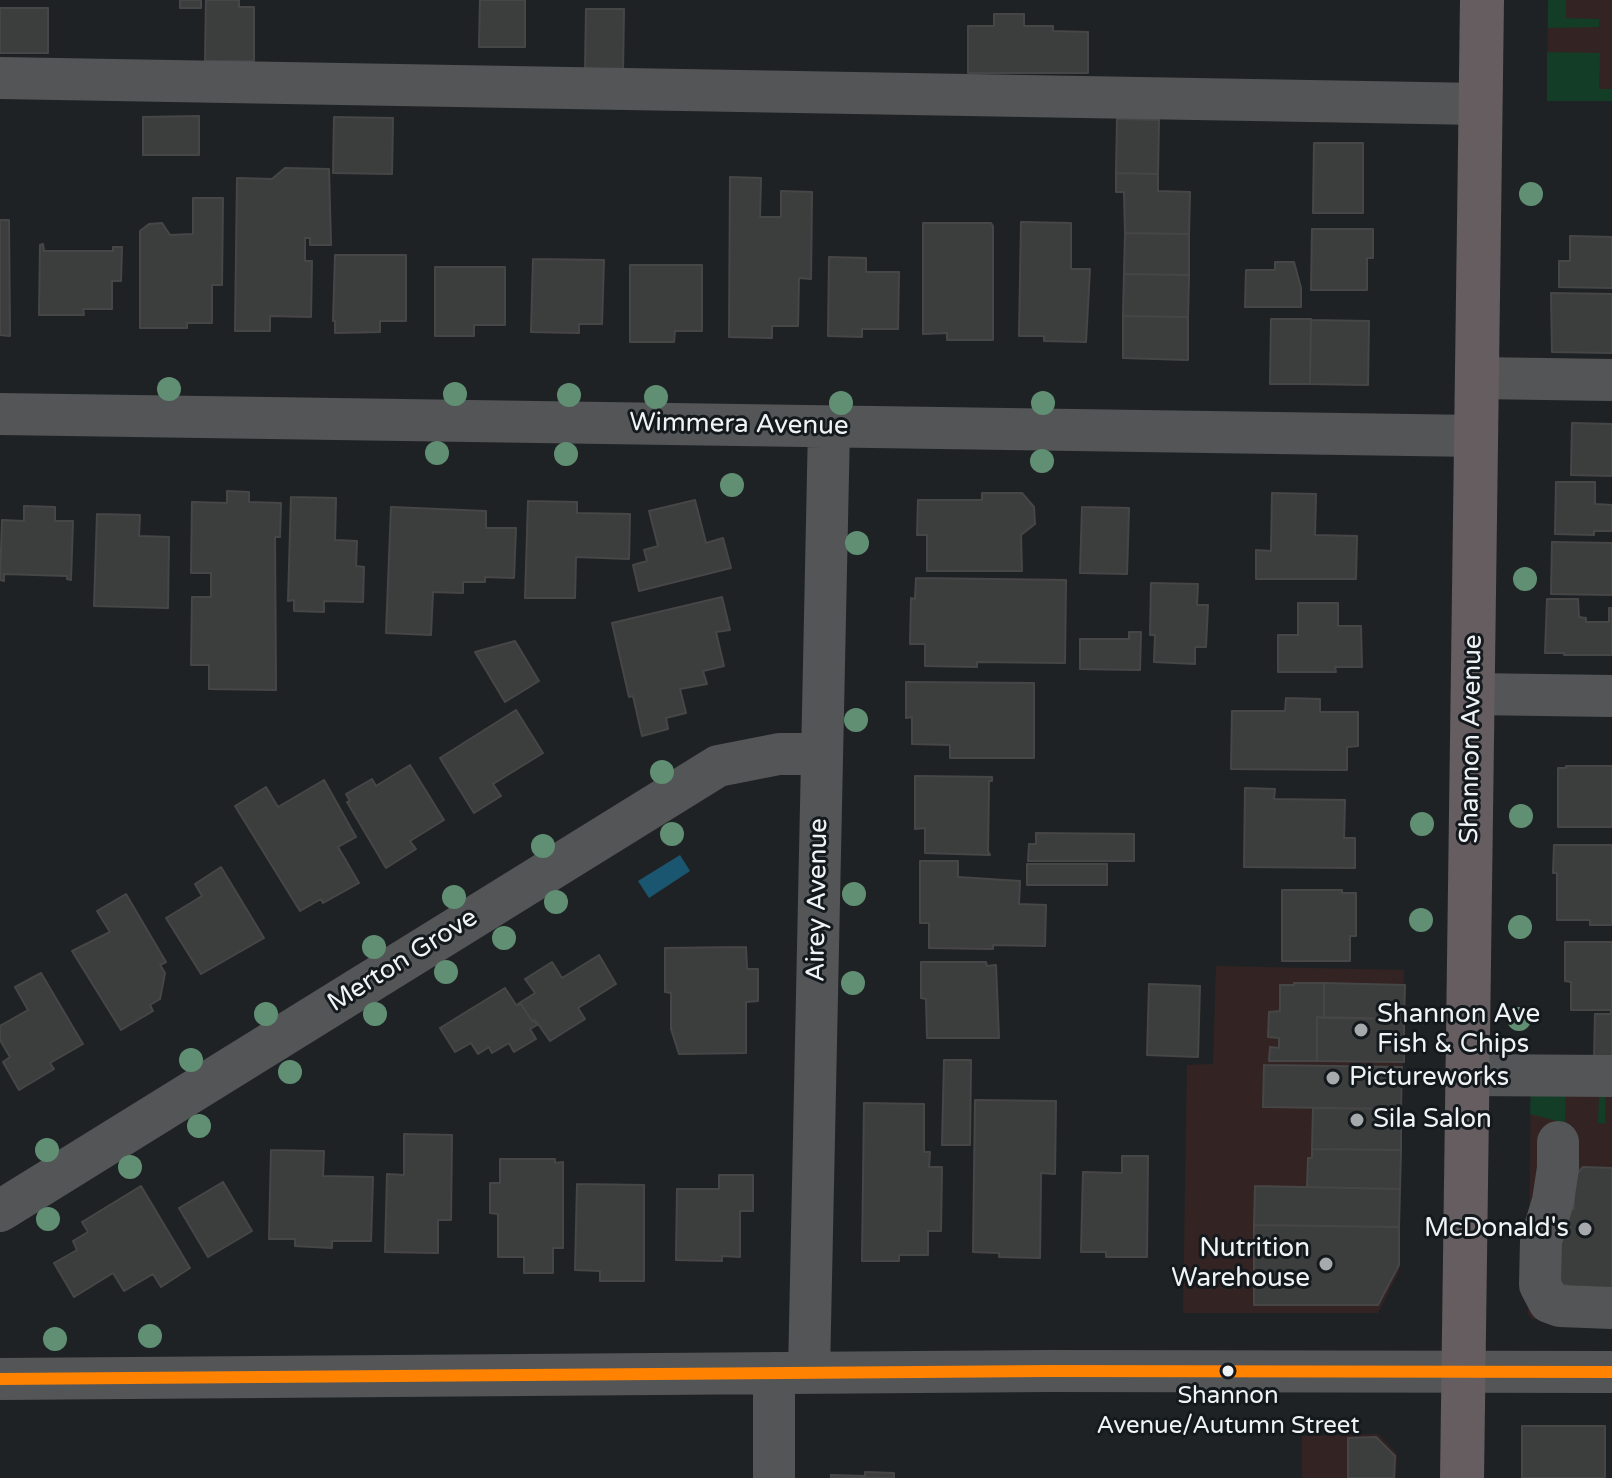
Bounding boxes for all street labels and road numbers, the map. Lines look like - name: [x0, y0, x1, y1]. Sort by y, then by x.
- street label: Wimmera Avenue: [629, 407, 849, 443]
- street label: Shannon Avenue: [1455, 634, 1489, 844]
- street label: Airey Avenue: [801, 818, 835, 982]
- street label: Merton Grove: [322, 903, 484, 1019]

